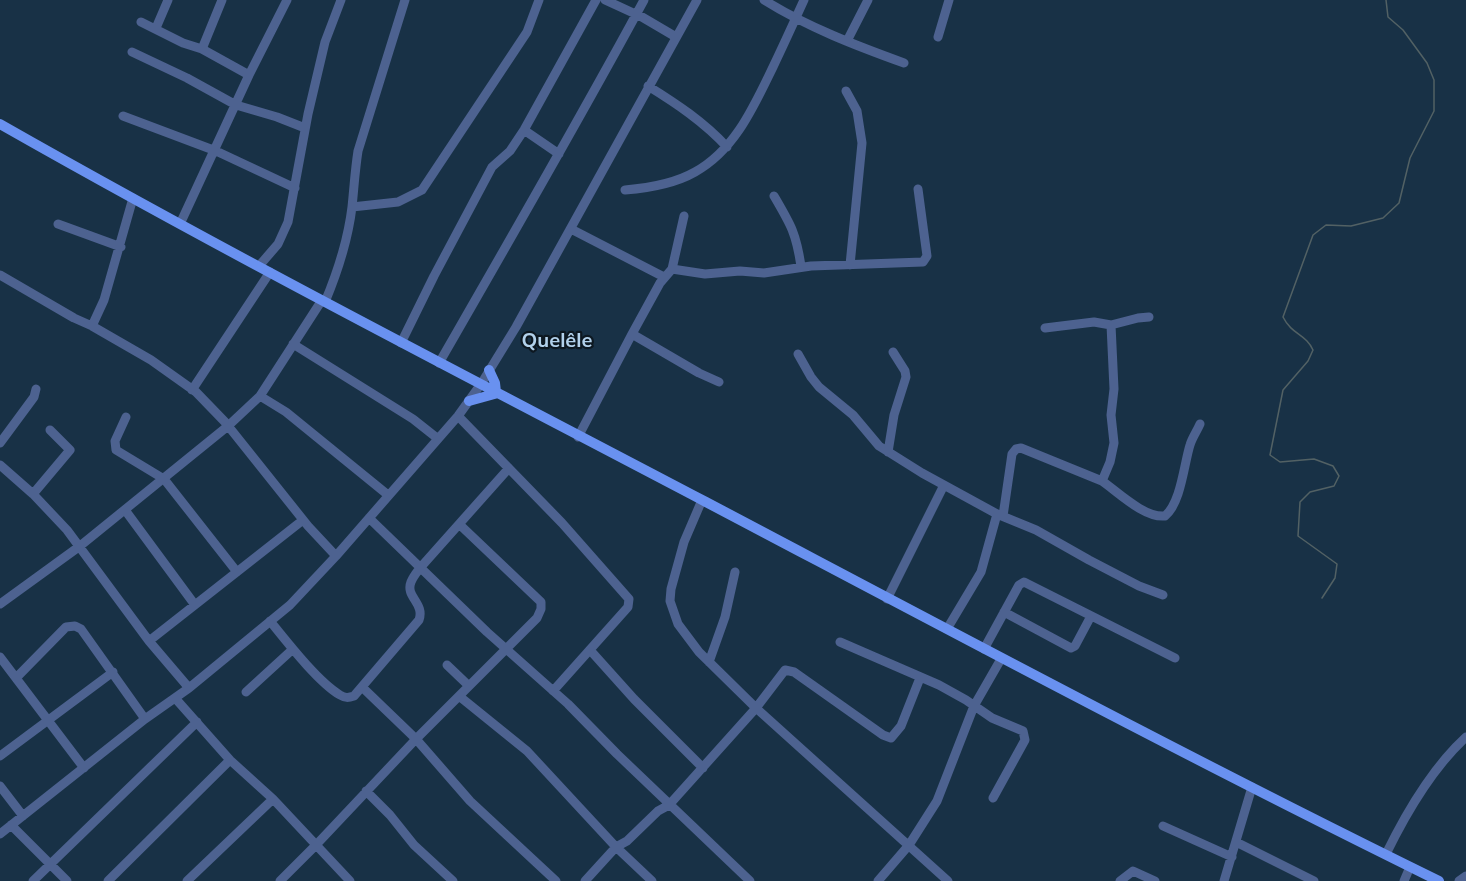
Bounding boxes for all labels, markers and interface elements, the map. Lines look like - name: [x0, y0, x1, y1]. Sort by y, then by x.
- district label: Quelêle: [522, 329, 592, 353]

